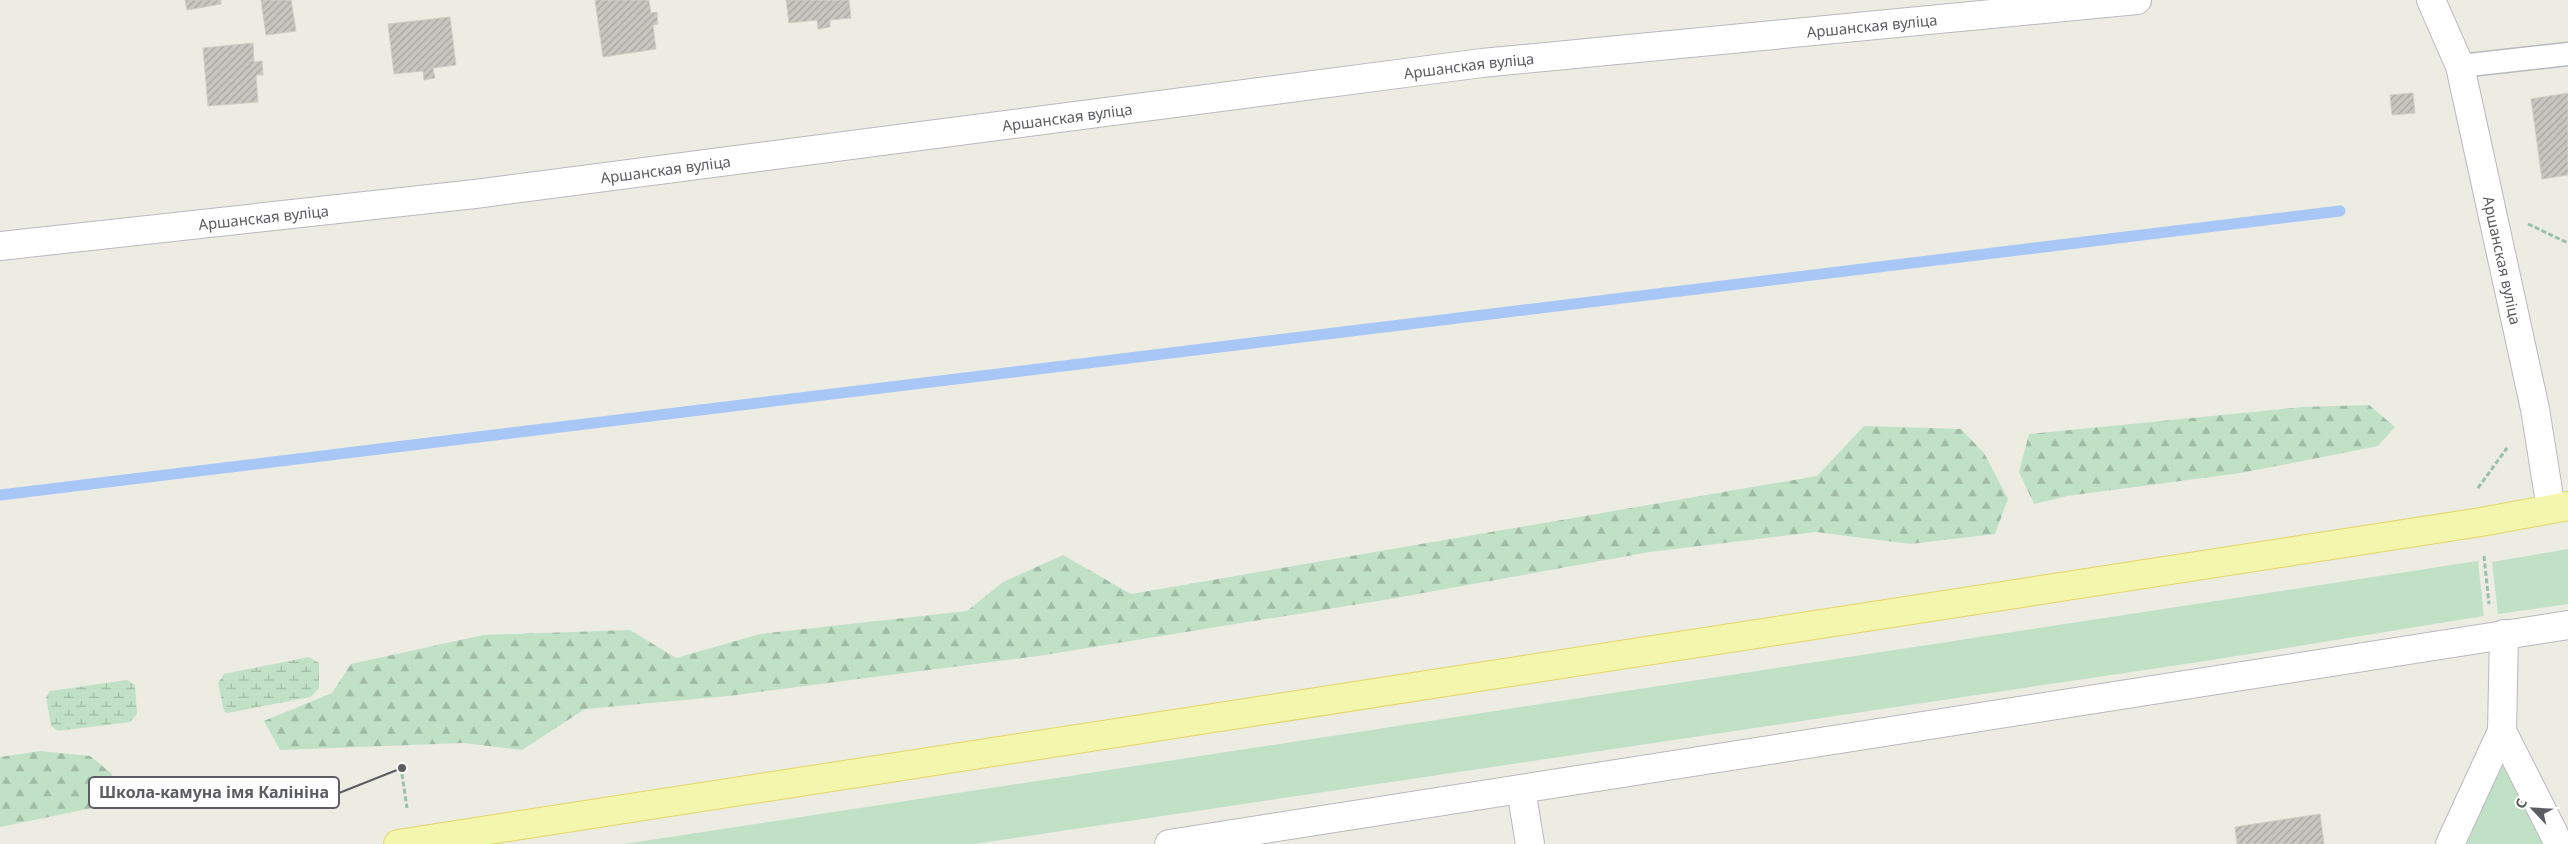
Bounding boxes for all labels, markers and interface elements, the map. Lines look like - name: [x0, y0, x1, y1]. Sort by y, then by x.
- street label: Аршанская вуліца: [1806, 9, 1938, 42]
- street label: Аршанская вуліца: [1402, 48, 1535, 83]
- street label: Аршанская вуліца: [1001, 99, 1133, 135]
- street label: Аршанская вуліца: [599, 151, 732, 188]
- street label: Аршанская вуліца: [2479, 194, 2526, 326]
- street label: Аршанская вуліца: [197, 200, 330, 234]
- callout: Школа-камуна імя Калініна: [89, 777, 339, 808]
- text: Школа-камуна імя Калініна: [99, 781, 329, 803]
- north arrow: [2508, 784, 2558, 834]
- text: С: [2510, 795, 2531, 811]

